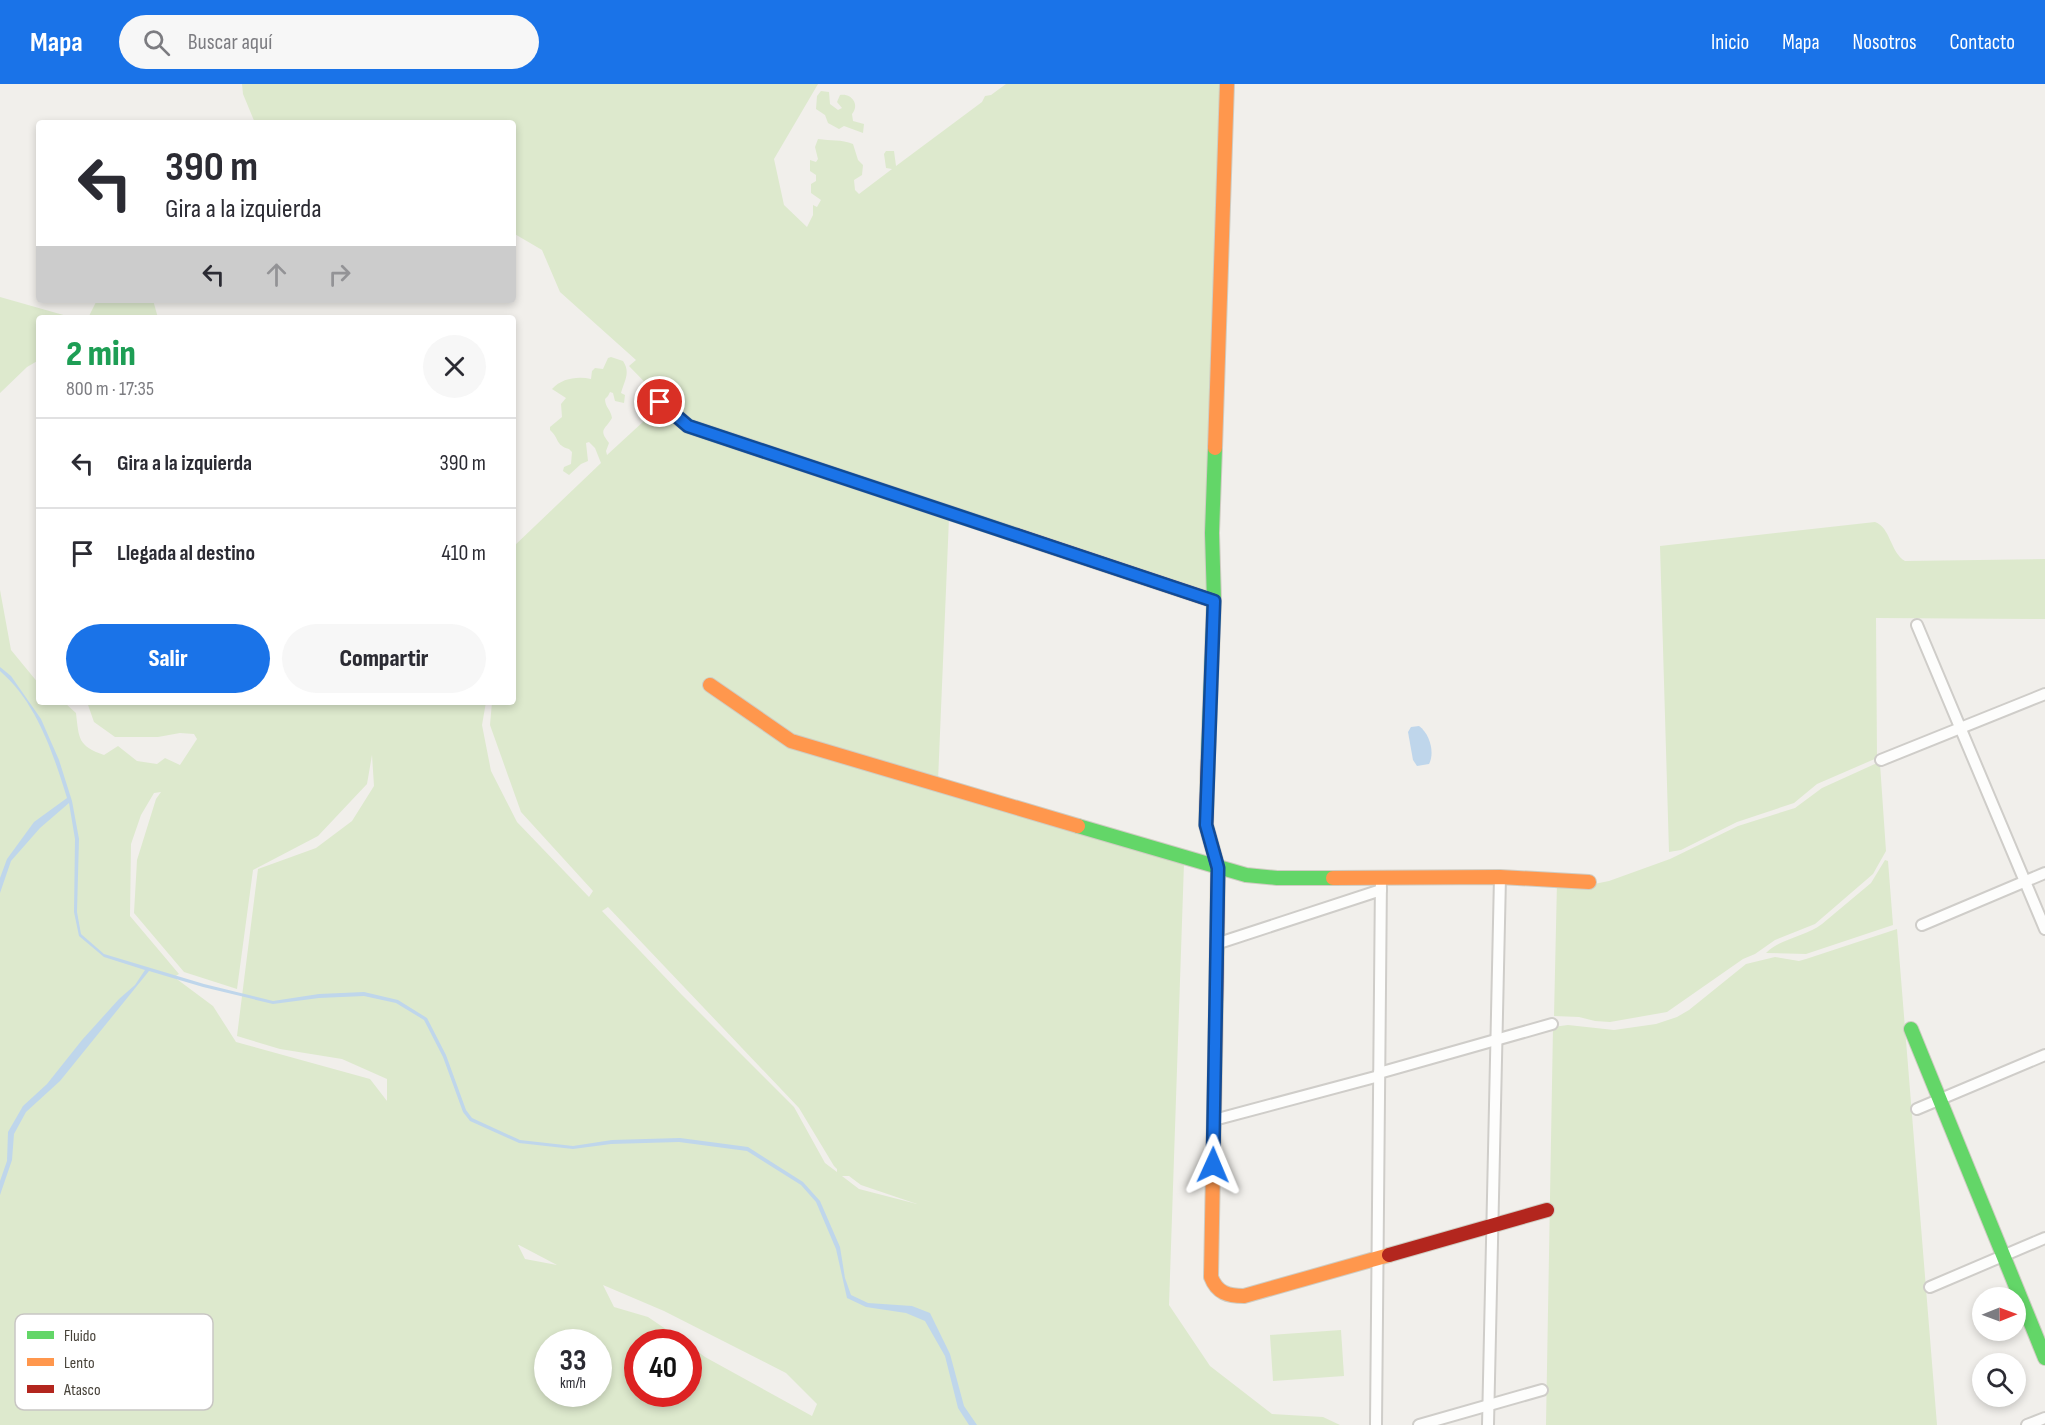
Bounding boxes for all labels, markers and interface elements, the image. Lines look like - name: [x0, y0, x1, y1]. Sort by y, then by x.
- search box: [119, 15, 539, 69]
- text: Mapa: [30, 26, 83, 59]
- icon: search: [140, 26, 173, 59]
- text: Buscar aquí: [188, 29, 272, 56]
- text: Inicio: [1711, 30, 1749, 55]
- text: Mapa: [1782, 30, 1820, 55]
- text: Nosotros: [1853, 30, 1917, 55]
- text: Contacto: [1950, 30, 2015, 55]
- text: 390 m: [165, 142, 258, 193]
- icon: left: [66, 144, 144, 222]
- text: Gira a la izquierda: [165, 193, 322, 225]
- icon: left: [197, 258, 230, 291]
- icon: ahead: [260, 258, 293, 291]
- icon: right: [323, 258, 356, 291]
- text: 2 min: [66, 333, 136, 376]
- button: close: [423, 335, 486, 398]
- pin: [634, 376, 685, 427]
- text: 800 m · 17:35: [66, 377, 154, 401]
- icon: arrive: [643, 385, 676, 418]
- icon: left: [66, 447, 99, 480]
- text: Gira a la izquierda: [117, 450, 252, 477]
- text: 390 m: [440, 450, 486, 477]
- icon: arrive: [66, 537, 99, 570]
- text: Llegada al destino: [117, 540, 255, 567]
- text: 410 m: [442, 540, 486, 567]
- button: Salir: [66, 624, 270, 693]
- button: Compartir: [282, 624, 486, 693]
- position arrow: [1181, 1133, 1245, 1197]
- north arrow: [1972, 1287, 2026, 1341]
- map controls: [1972, 1287, 2026, 1407]
- legend: [15, 1314, 213, 1410]
- text: Fluido: [64, 1327, 96, 1346]
- speed limit sign: 40: [624, 1329, 702, 1407]
- text: 33: [560, 1343, 586, 1379]
- button: search: [1972, 1353, 2026, 1407]
- text: Lento: [64, 1354, 95, 1373]
- text: km/h: [560, 1374, 586, 1393]
- text: Atasco: [63, 1381, 101, 1400]

